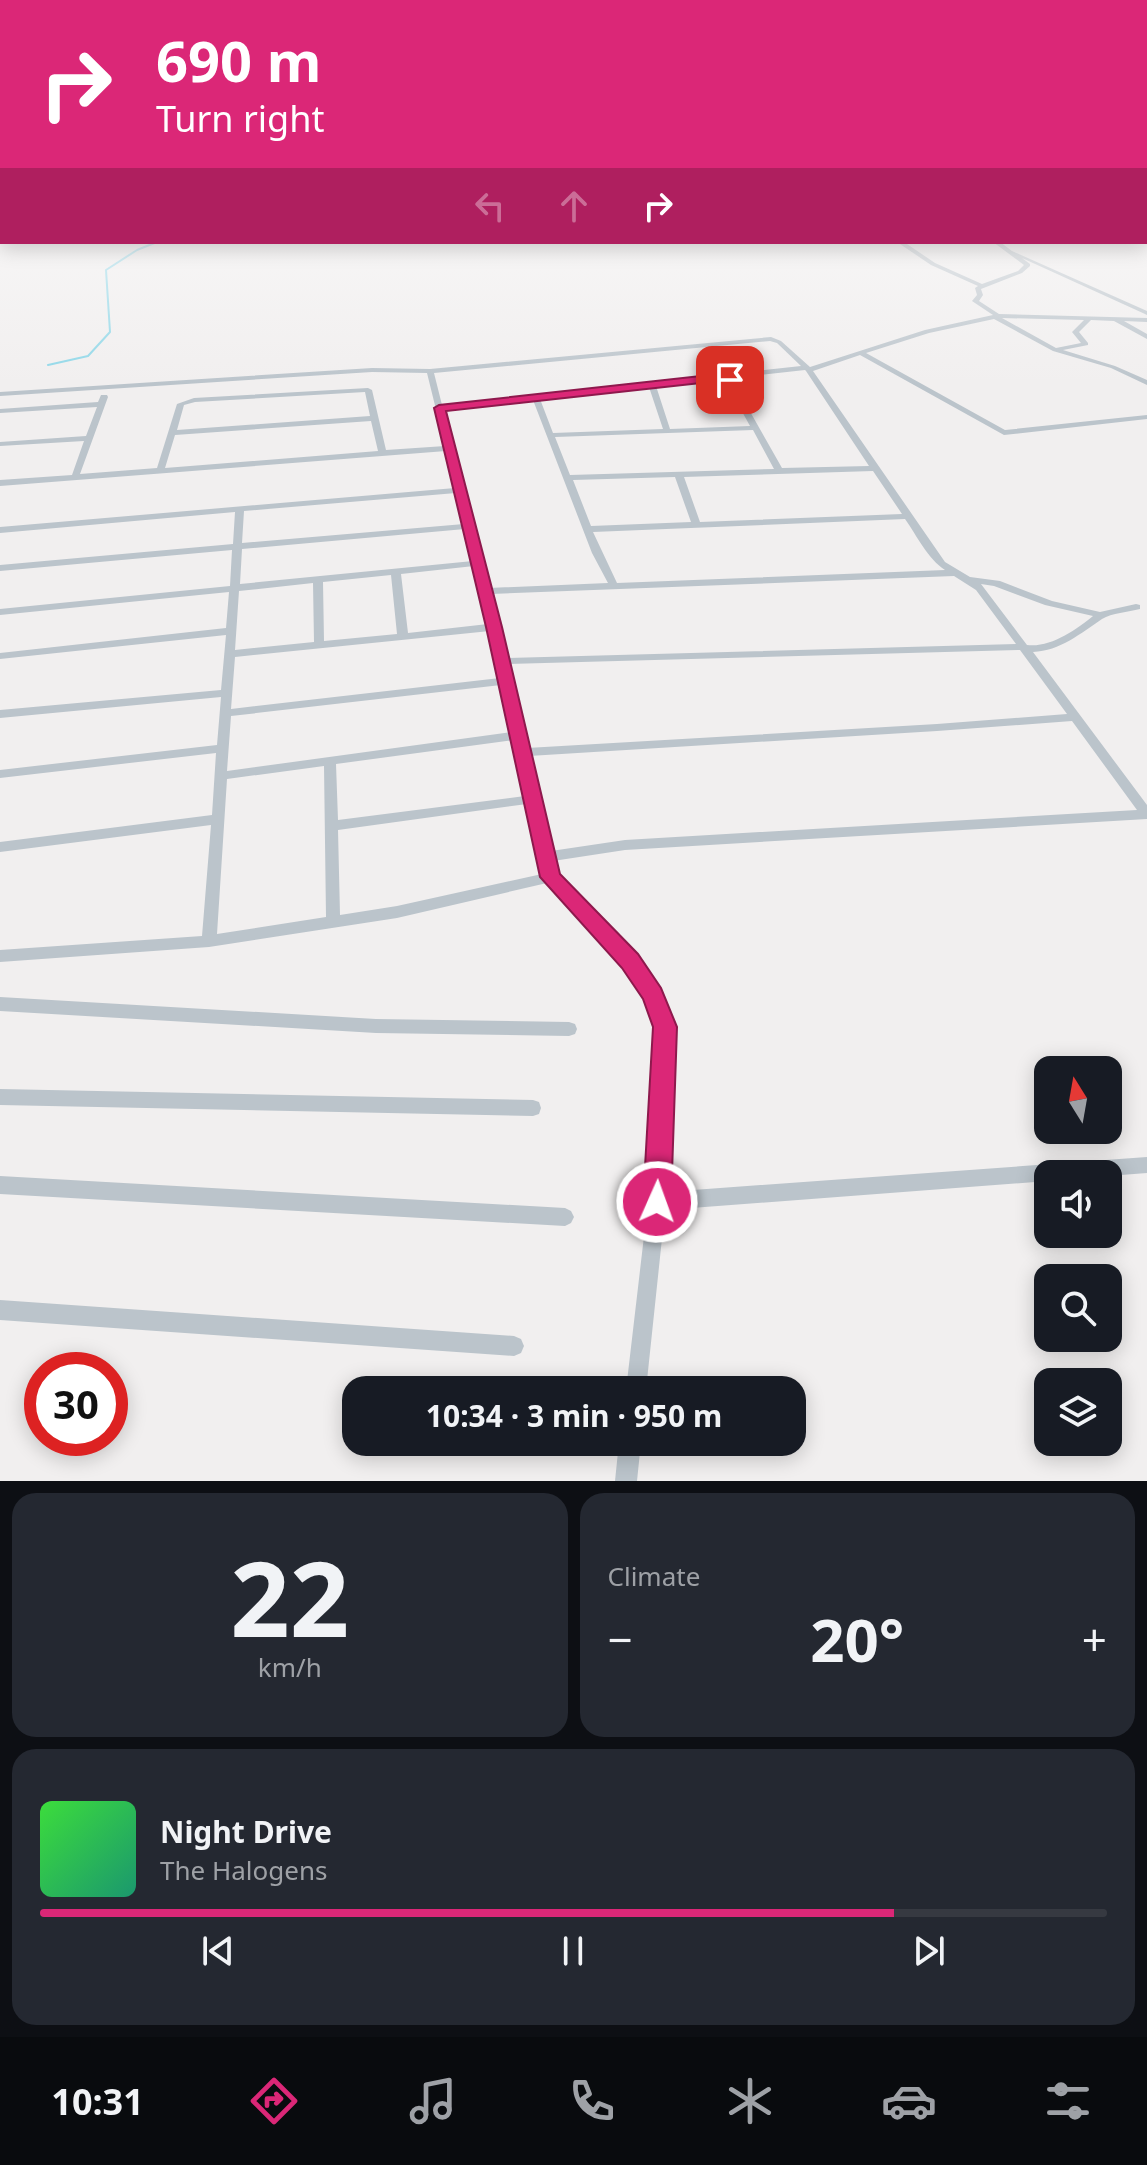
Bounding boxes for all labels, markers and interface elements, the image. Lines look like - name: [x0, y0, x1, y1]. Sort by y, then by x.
- text: 690 m: [156, 22, 321, 98]
- icon: right: [24, 32, 128, 136]
- text: Turn right: [156, 94, 324, 143]
- icon: left: [468, 184, 512, 228]
- icon: ahead: [552, 184, 596, 228]
- icon: right: [636, 184, 680, 228]
- pin: [696, 346, 764, 414]
- icon: arrive: [708, 358, 752, 402]
- north arrow: [1034, 1056, 1122, 1144]
- map controls: [1034, 1056, 1122, 1456]
- position arrow: [615, 1160, 699, 1244]
- button: sound: [1034, 1160, 1122, 1248]
- button: search: [1034, 1264, 1122, 1352]
- speed limit sign: 30: [24, 1352, 128, 1456]
- button: layers: [1034, 1368, 1122, 1456]
- text: 10:34 · 3 min · 950 m: [426, 1395, 722, 1436]
- text: 22: [230, 1526, 349, 1667]
- text: Climate: [608, 1558, 700, 1594]
- text: 20°: [810, 1598, 904, 1680]
- text: −: [608, 1609, 633, 1669]
- text: +: [1082, 1609, 1107, 1669]
- text: km/h: [258, 1649, 322, 1685]
- text: Night Drive: [160, 1811, 332, 1852]
- text: The Halogens: [160, 1852, 327, 1888]
- icon: previous: [196, 1929, 240, 1973]
- icon: pause: [551, 1929, 595, 1973]
- icon: next: [907, 1929, 951, 1973]
- icon: directions: [246, 2073, 302, 2129]
- icon: music: [405, 2073, 461, 2129]
- icon: phone: [564, 2073, 620, 2129]
- icon: climate: [722, 2073, 778, 2129]
- icon: car: [881, 2073, 937, 2129]
- icon: filters: [1040, 2073, 1096, 2129]
- text: 10:31: [51, 2077, 144, 2126]

